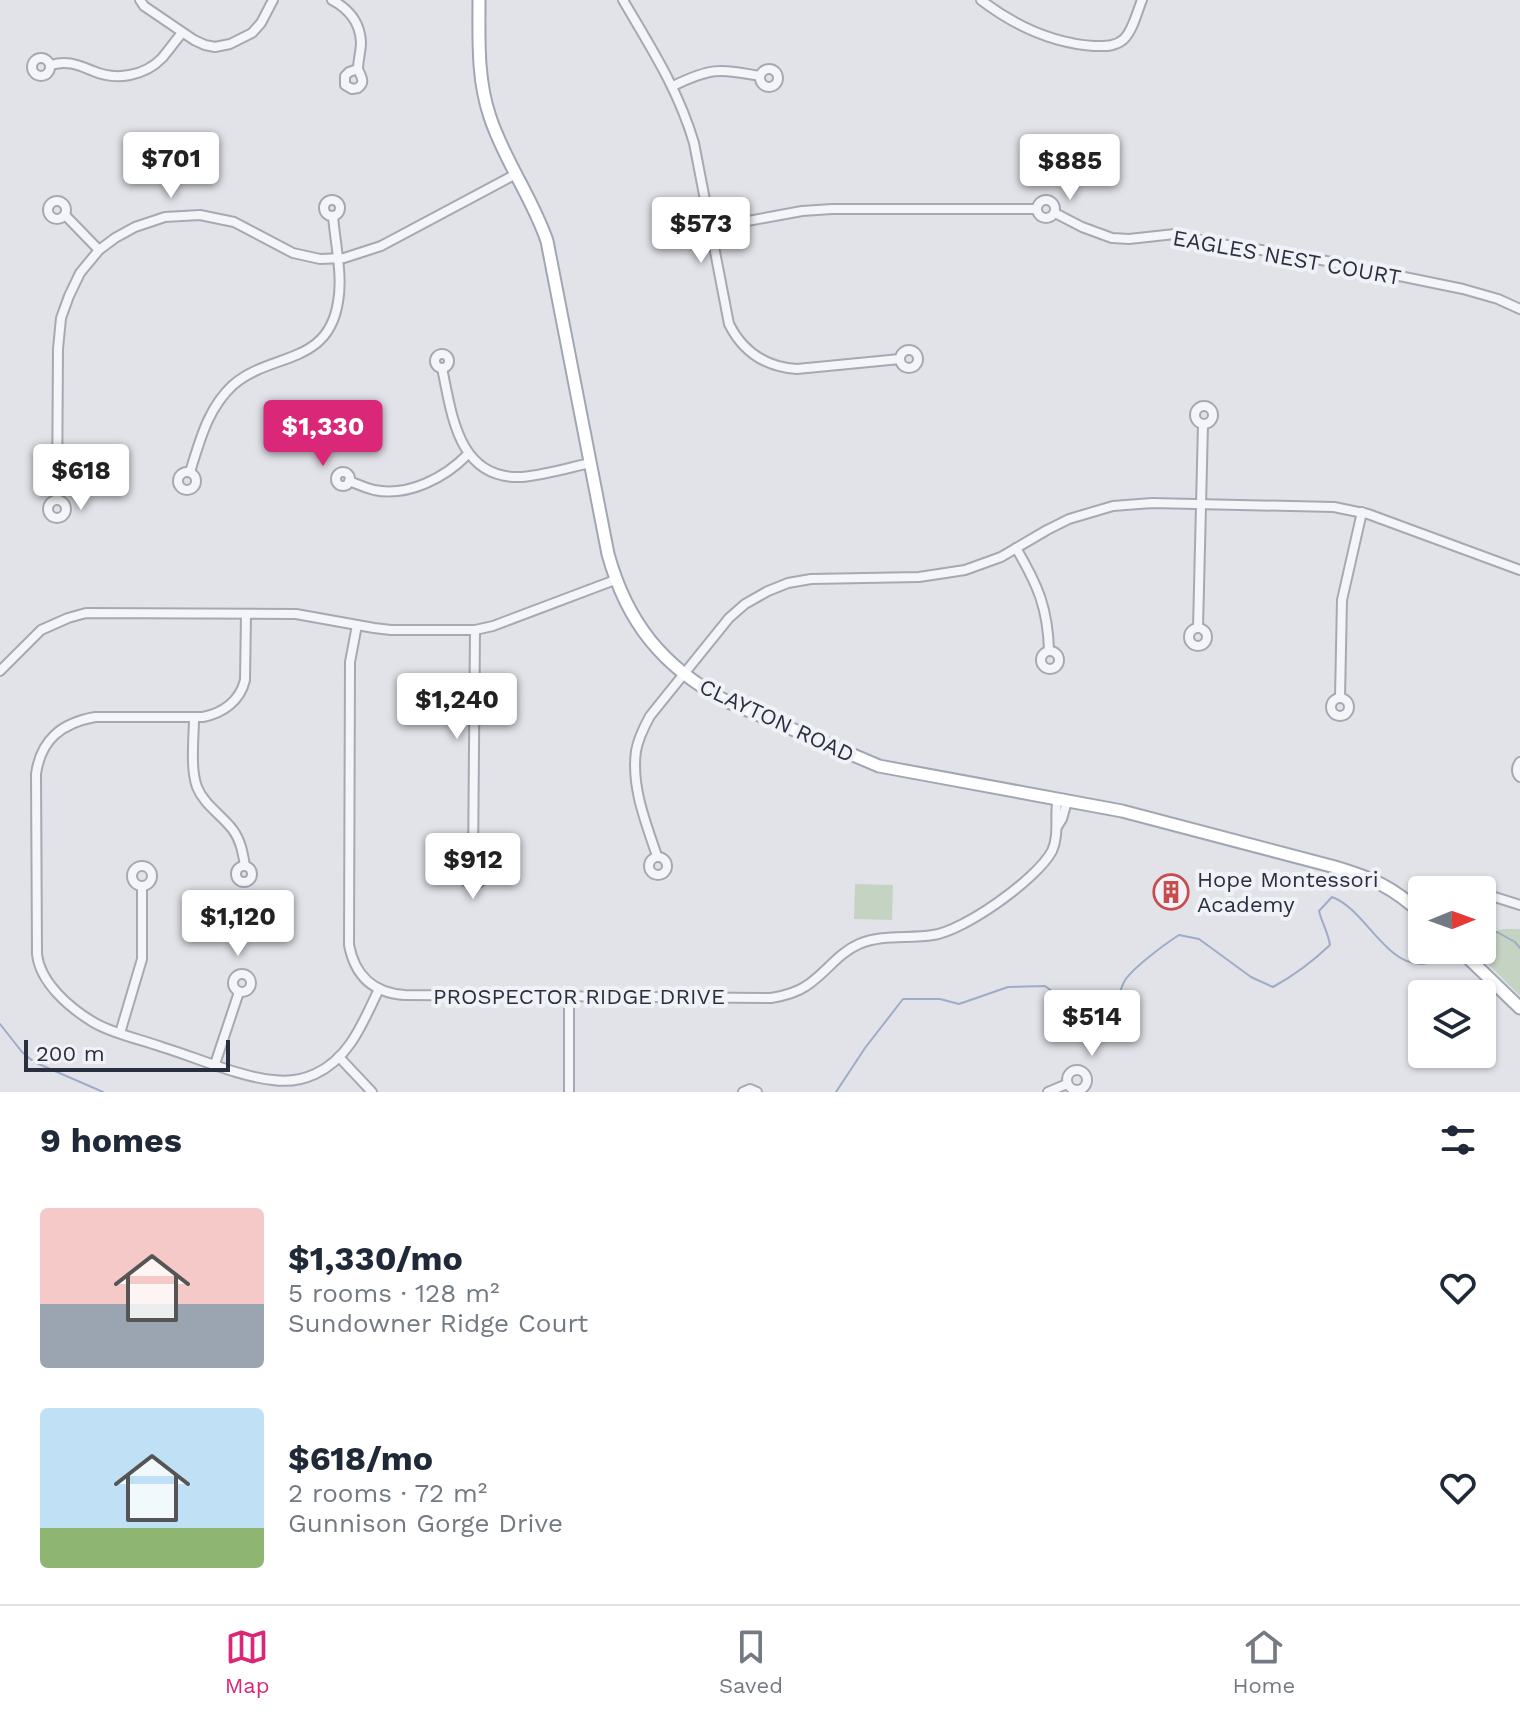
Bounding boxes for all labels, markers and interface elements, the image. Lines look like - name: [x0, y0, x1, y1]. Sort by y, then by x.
- pin: $701: [124, 132, 218, 200]
- pin: $885: [1023, 134, 1117, 202]
- text: $701: [141, 143, 201, 173]
- text: $885: [1038, 145, 1102, 175]
- pin: $573: [654, 197, 748, 265]
- text: $573: [670, 208, 732, 238]
- street label: EAGLES NEST COURT: [1171, 225, 1403, 290]
- pin: $1,330: [258, 400, 388, 468]
- text: $1,330: [282, 411, 365, 441]
- pin: $618: [34, 444, 128, 512]
- text: $618: [51, 455, 111, 485]
- pin: $1,240: [392, 673, 522, 741]
- street label: CLAYTON ROAD: [696, 674, 858, 767]
- text: $1,240: [415, 684, 499, 714]
- pin: $912: [426, 833, 520, 901]
- text: $912: [443, 844, 503, 874]
- place label: Hope Montessori Academy: [1197, 867, 1379, 917]
- building icon: Hope Montessori Academy: [1152, 873, 1190, 911]
- north arrow: [1408, 876, 1496, 964]
- map controls: [1408, 876, 1496, 1068]
- pin: $1,120: [173, 890, 303, 958]
- text: $1,120: [200, 901, 276, 931]
- button: layers: [1408, 980, 1496, 1068]
- street label: PROSPECTOR RIDGE DRIVE: [433, 984, 725, 1009]
- pin: $514: [1045, 990, 1139, 1058]
- text: $514: [1062, 1001, 1122, 1031]
- scale bar: [24, 1036, 230, 1072]
- text: 200 m: [36, 1041, 105, 1066]
- icon: filters: [1436, 1118, 1480, 1162]
- text: 9 homes: [40, 1120, 182, 1160]
- text: $1,330/mo: [288, 1238, 463, 1278]
- icon: home: [104, 1240, 200, 1336]
- icon: heart: [1436, 1266, 1480, 1310]
- text: 5 rooms · 128 m²: [288, 1278, 499, 1308]
- text: Sundowner Ridge Court: [288, 1308, 588, 1338]
- text: $618/mo: [288, 1438, 433, 1478]
- icon: home: [104, 1440, 200, 1536]
- icon: heart: [1436, 1466, 1480, 1510]
- text: 2 rooms · 72 m²: [288, 1478, 487, 1508]
- text: Gunnison Gorge Drive: [288, 1508, 563, 1538]
- tab: Map: [225, 1625, 270, 1698]
- tab: Saved: [719, 1625, 783, 1698]
- tab: Home: [1232, 1625, 1295, 1698]

